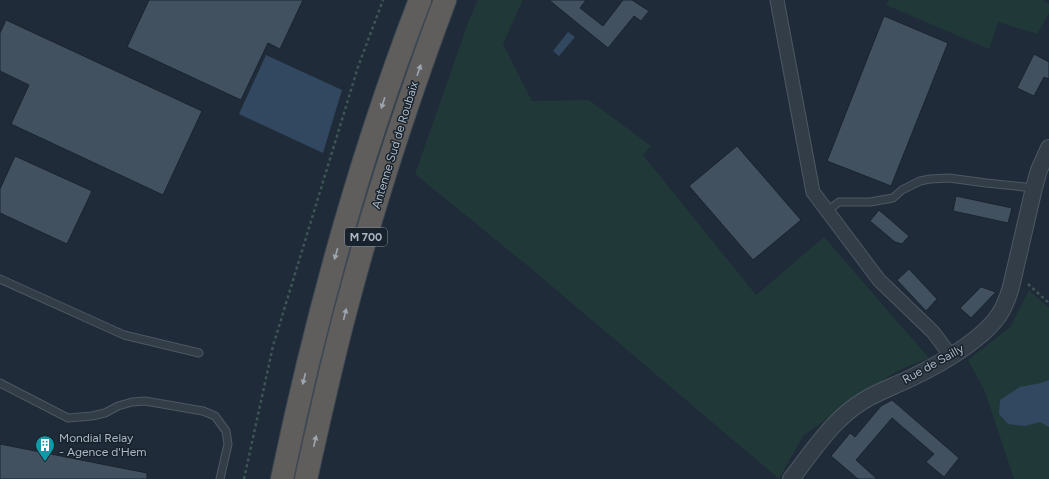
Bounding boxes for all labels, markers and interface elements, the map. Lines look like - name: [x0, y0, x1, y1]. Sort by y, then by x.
- one-way arrow: [416, 63, 422, 75]
- street label: Antenne Sud de Roubaix: [369, 79, 421, 210]
- one-way arrow: [380, 97, 386, 109]
- road number: M 700: [345, 228, 387, 246]
- one-way arrow: [333, 247, 339, 260]
- one-way arrow: [342, 308, 348, 321]
- street label: Rue de Sailly: [900, 341, 967, 387]
- one-way arrow: [300, 373, 306, 386]
- place label: Mondial Relay - Agence d'Hem: [59, 431, 147, 459]
- building icon: Mondial Relay - Agence d'Hem: [34, 434, 56, 462]
- one-way arrow: [312, 435, 318, 447]

